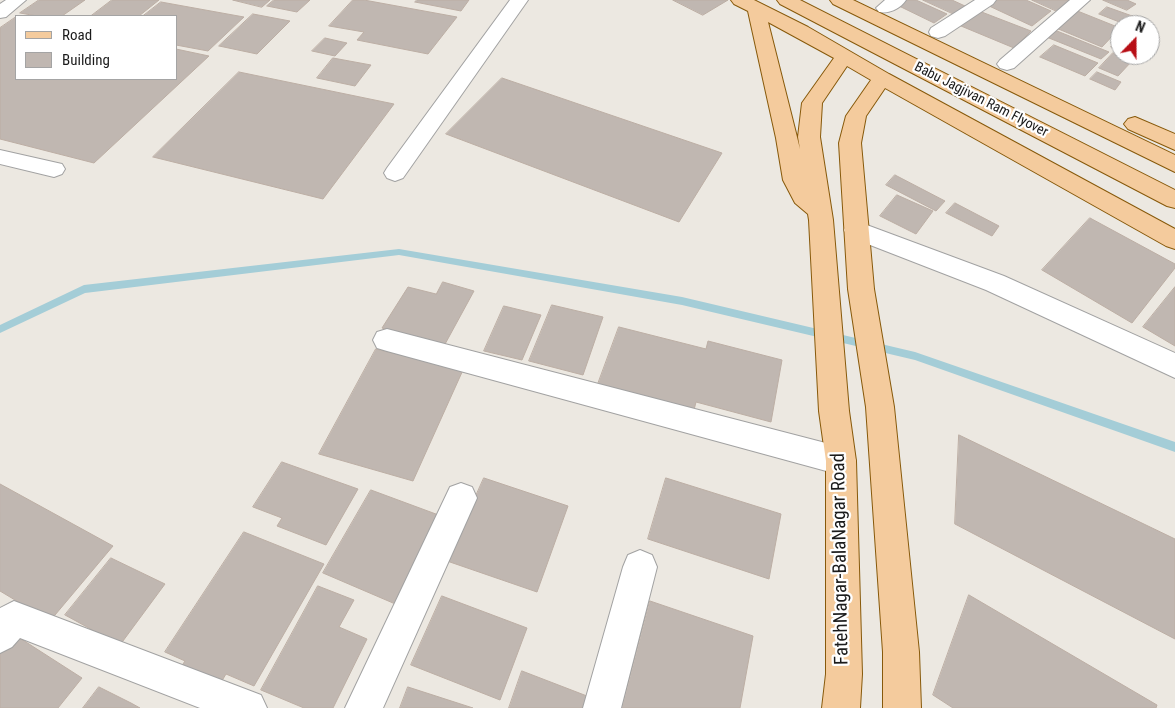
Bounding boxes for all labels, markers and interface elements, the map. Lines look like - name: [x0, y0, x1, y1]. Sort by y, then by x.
- legend: [15, 15, 178, 80]
- north arrow: [1110, 15, 1160, 65]
- text: N: [1133, 18, 1147, 36]
- text: Road: [62, 26, 92, 44]
- text: Building: [62, 51, 110, 69]
- street label: Babu Jagjivan Ram Flyover: [911, 59, 1051, 141]
- street label: FatehNagar-BalaNagar Road: [828, 453, 854, 665]

